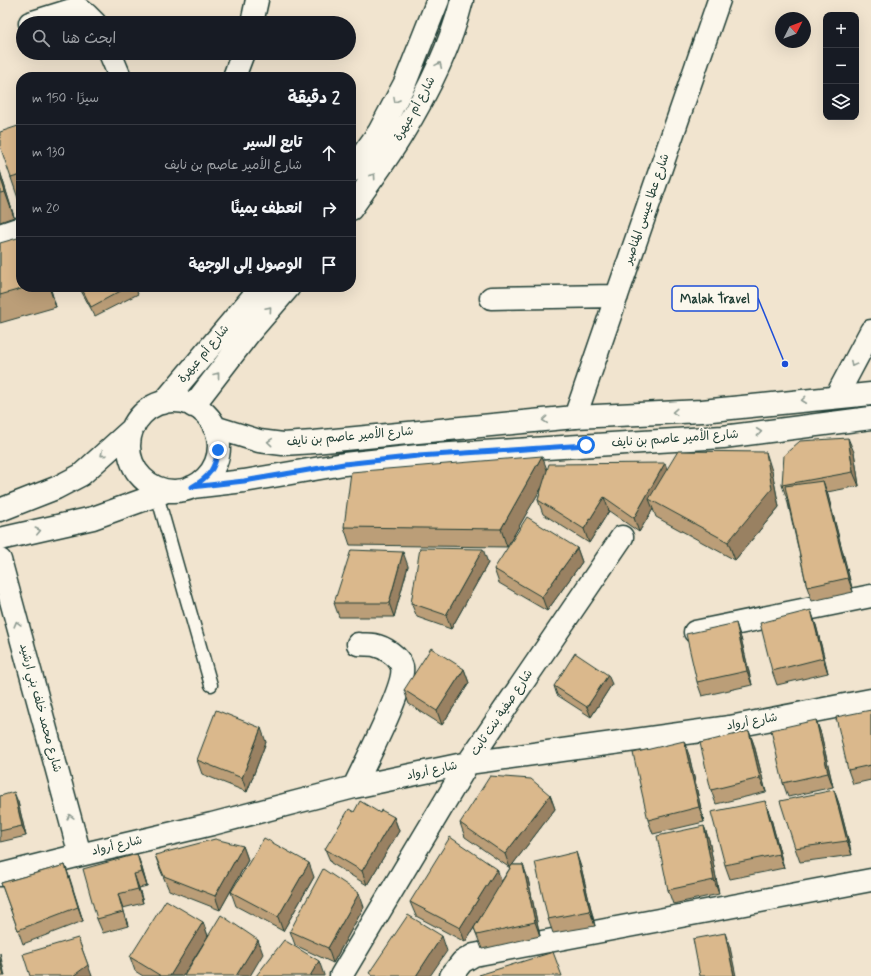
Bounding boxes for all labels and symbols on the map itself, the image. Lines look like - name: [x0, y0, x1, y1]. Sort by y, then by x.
- north arrow: [775, 12, 811, 48]
- one-way arrow: [434, 61, 442, 69]
- street label: شارع أم عبهرة: [391, 74, 439, 144]
- one-way arrow: [393, 96, 401, 103]
- street label: شارع عطا عيسى المناصير: [620, 152, 673, 267]
- one-way arrow: [368, 174, 375, 181]
- callout: Malak Travel: [672, 286, 758, 311]
- text: Malak Travel: [680, 291, 750, 308]
- one-way arrow: [265, 307, 272, 314]
- street label: شارع أم عبهرة: [175, 321, 233, 387]
- one-way arrow: [851, 360, 858, 367]
- one-way arrow: [212, 372, 219, 379]
- one-way arrow: [801, 396, 807, 405]
- one-way arrow: [672, 408, 678, 417]
- one-way arrow: [542, 415, 548, 424]
- street label: شارع الأمير عاصم بن نايف: [286, 422, 414, 451]
- street label: شارع الأمير عاصم بن نايف: [611, 426, 739, 451]
- one-way arrow: [756, 428, 762, 437]
- route start: [577, 436, 595, 454]
- one-way arrow: [267, 438, 273, 447]
- route end: [209, 441, 227, 459]
- one-way arrow: [100, 450, 108, 457]
- one-way arrow: [35, 527, 41, 535]
- one-way arrow: [13, 621, 22, 628]
- street label: شارع محمد خلف بني ارشيد: [13, 642, 65, 775]
- street label: شارع صفية بنت ثابت: [467, 667, 537, 759]
- street label: شارع أرواد: [725, 710, 779, 734]
- street label: شارع أرواد: [405, 758, 459, 784]
- one-way arrow: [66, 814, 75, 821]
- street label: شارع أرواد: [90, 832, 144, 860]

